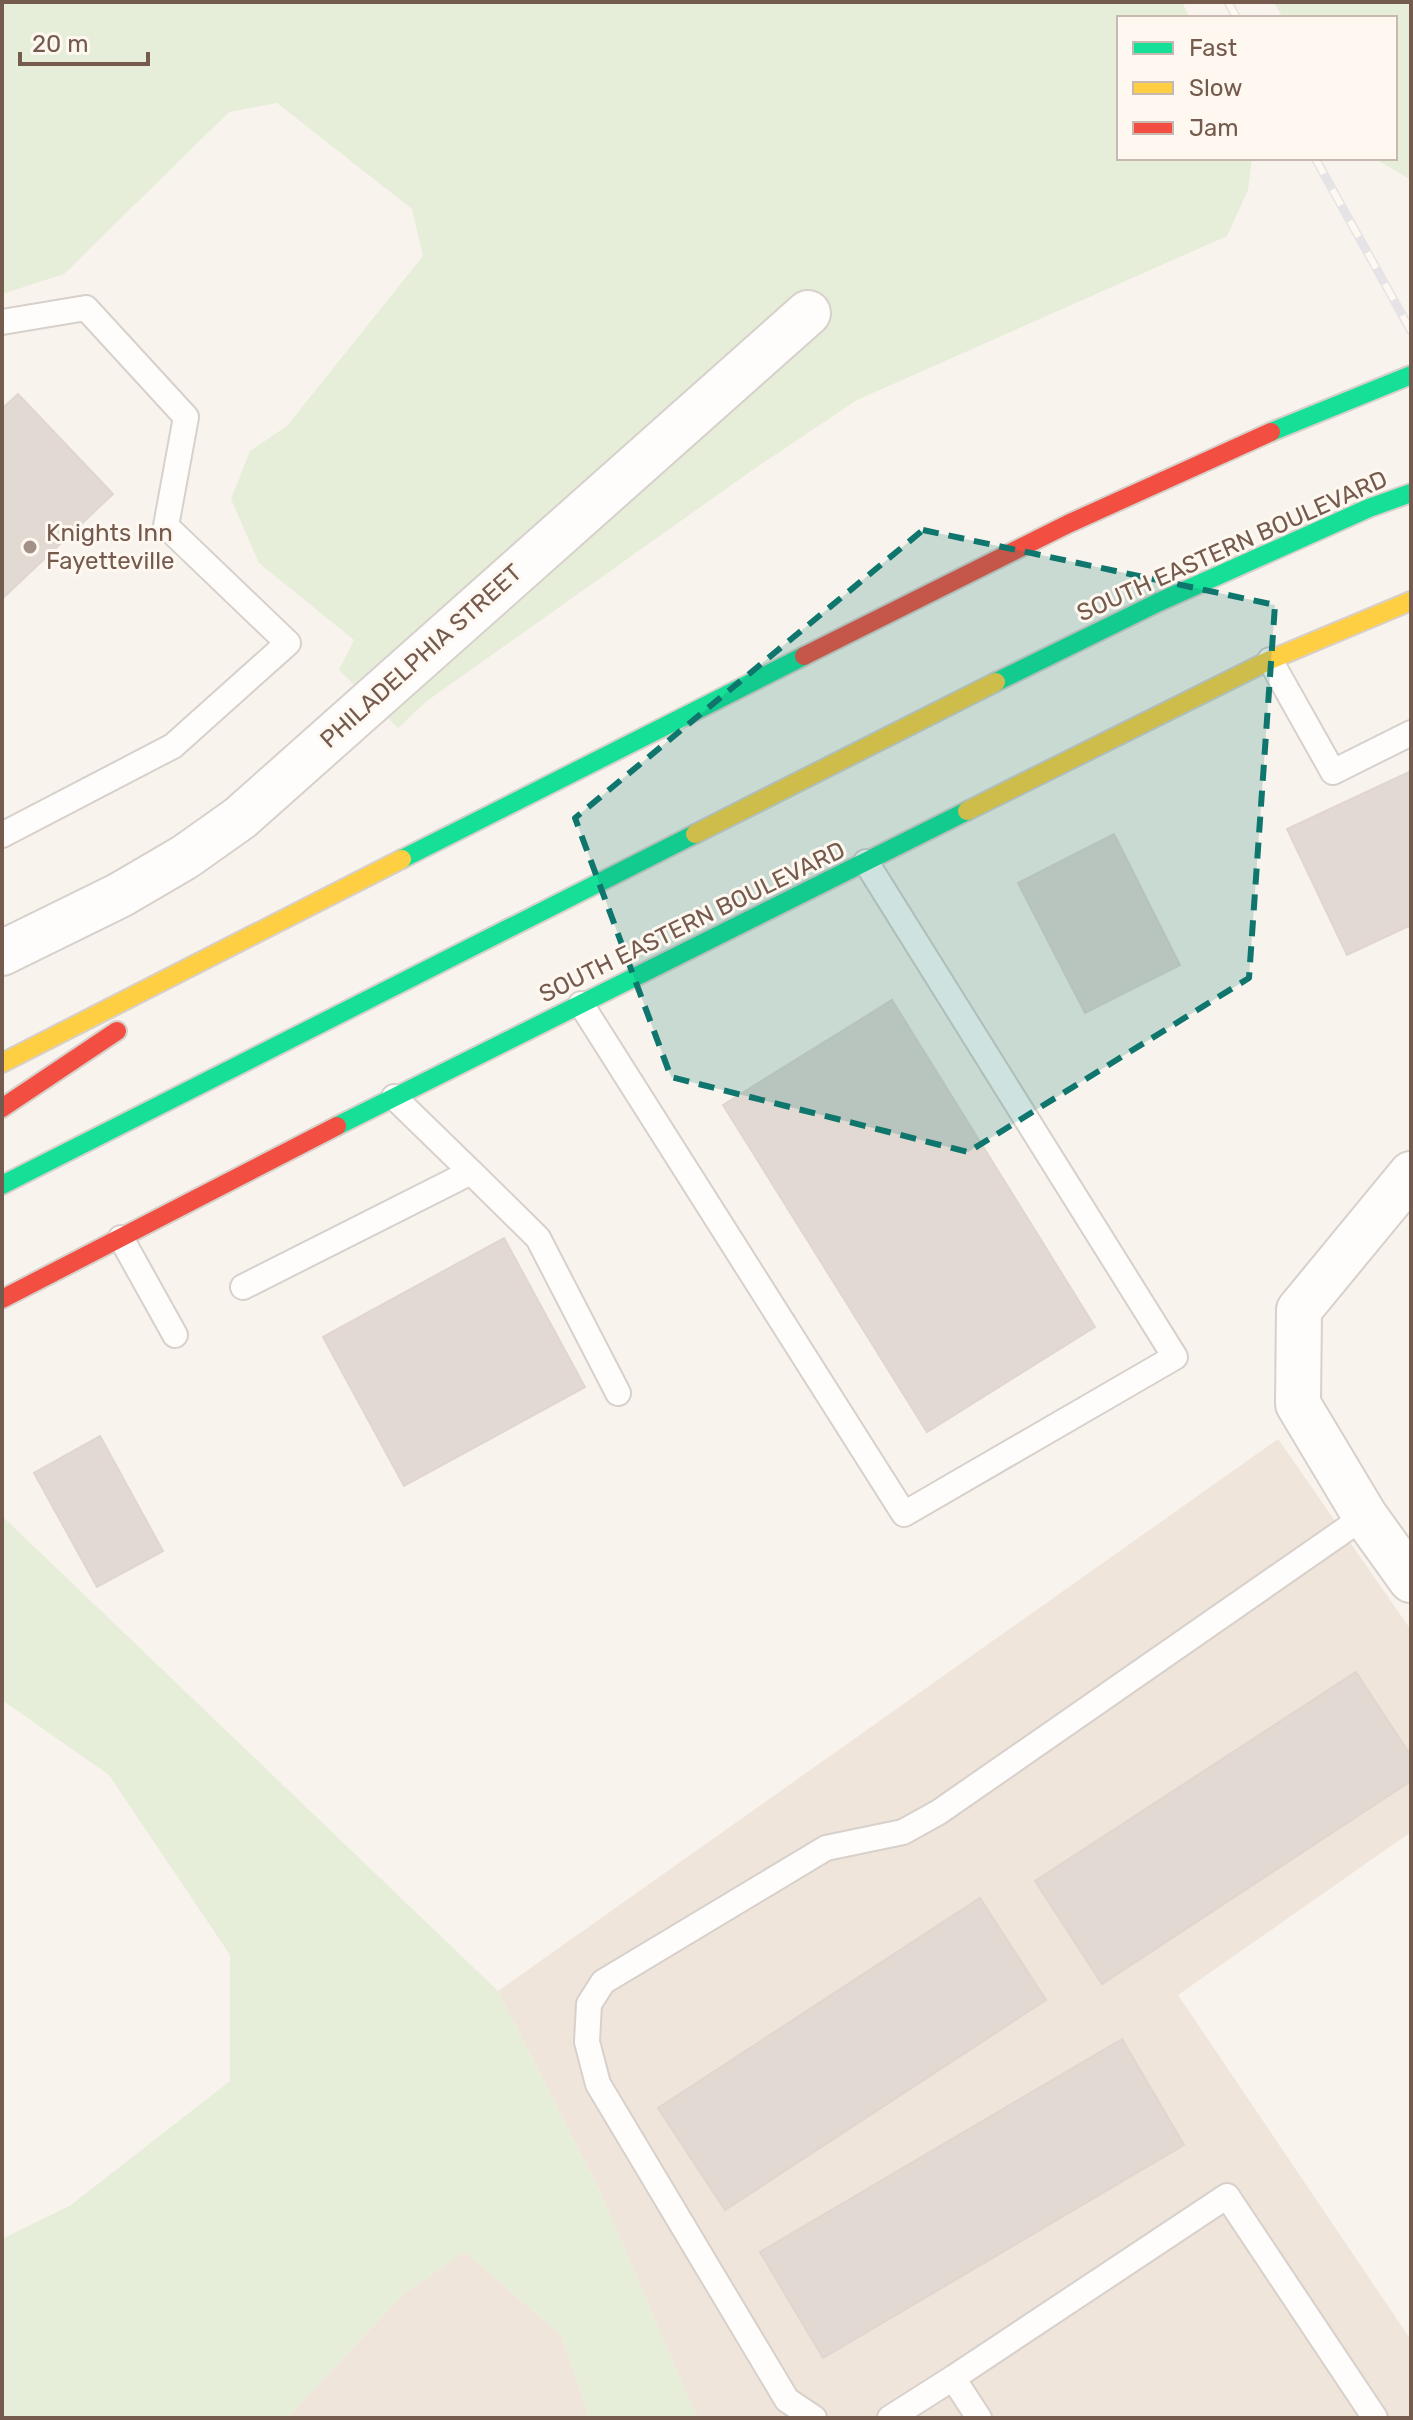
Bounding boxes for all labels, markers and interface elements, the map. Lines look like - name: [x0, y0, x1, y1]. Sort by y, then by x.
- scale bar: [20, 16, 148, 66]
- legend: [1117, 16, 1397, 160]
- text: 20 m: [32, 30, 89, 58]
- text: Fast: [1189, 34, 1237, 62]
- text: Slow: [1189, 74, 1242, 102]
- text: Jam: [1189, 114, 1239, 142]
- street label: SOUTH EASTERN BOULEVARD: [1073, 465, 1391, 627]
- place label: Knights Inn Fayetteville: [46, 519, 174, 575]
- marker: Knights Inn Fayetteville: [21, 538, 39, 556]
- street label: PHILADELPHIA STREET: [315, 558, 527, 754]
- street label: SOUTH EASTERN BOULEVARD: [535, 836, 849, 1008]

